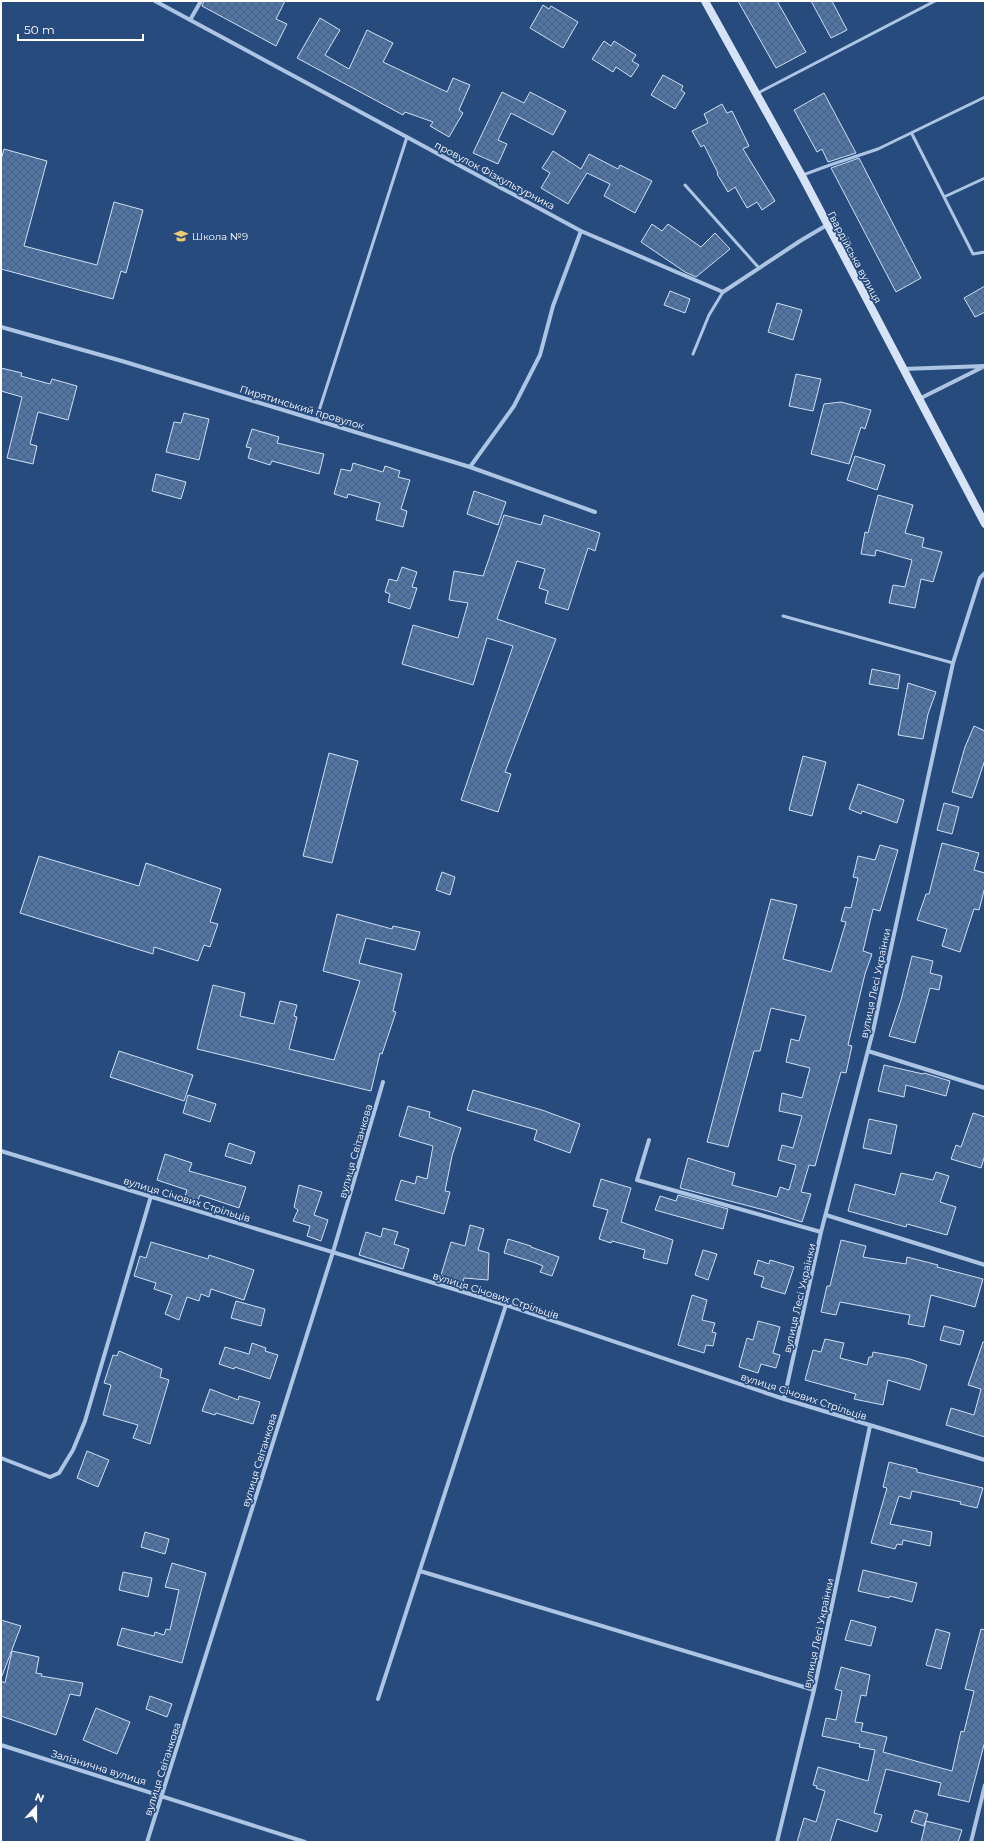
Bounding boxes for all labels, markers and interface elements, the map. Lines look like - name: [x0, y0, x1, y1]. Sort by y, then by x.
- scale bar: [18, 16, 143, 42]
- text: 50 m: [24, 22, 55, 37]
- street label: провулок Фізкультурника: [432, 138, 557, 213]
- street label: Гвардійська вулиця: [825, 209, 884, 305]
- school or university icon: Школа №9: [173, 228, 189, 244]
- place label: Школа №9: [192, 230, 248, 243]
- street label: Пирятинський провулок: [238, 382, 366, 433]
- street label: вулиця Лесі Українки: [857, 927, 894, 1039]
- street label: вулиця Світанкова: [336, 1103, 375, 1200]
- street label: вулиця Січових Стрільців: [122, 1174, 252, 1225]
- street label: вулиця Лесі Українки: [781, 1242, 818, 1354]
- street label: вулиця Січових Стрільців: [431, 1269, 561, 1322]
- street label: вулиця Січових Стрільців: [739, 1370, 869, 1423]
- street label: вулиця Світанкова: [239, 1412, 280, 1509]
- street label: вулиця Лесі Українки: [800, 1577, 837, 1689]
- street label: вулиця Світанкова: [141, 1721, 184, 1817]
- street label: Залізнична вулиця: [50, 1747, 148, 1788]
- north arrow: [16, 1787, 56, 1827]
- text: N: [33, 1790, 46, 1806]

